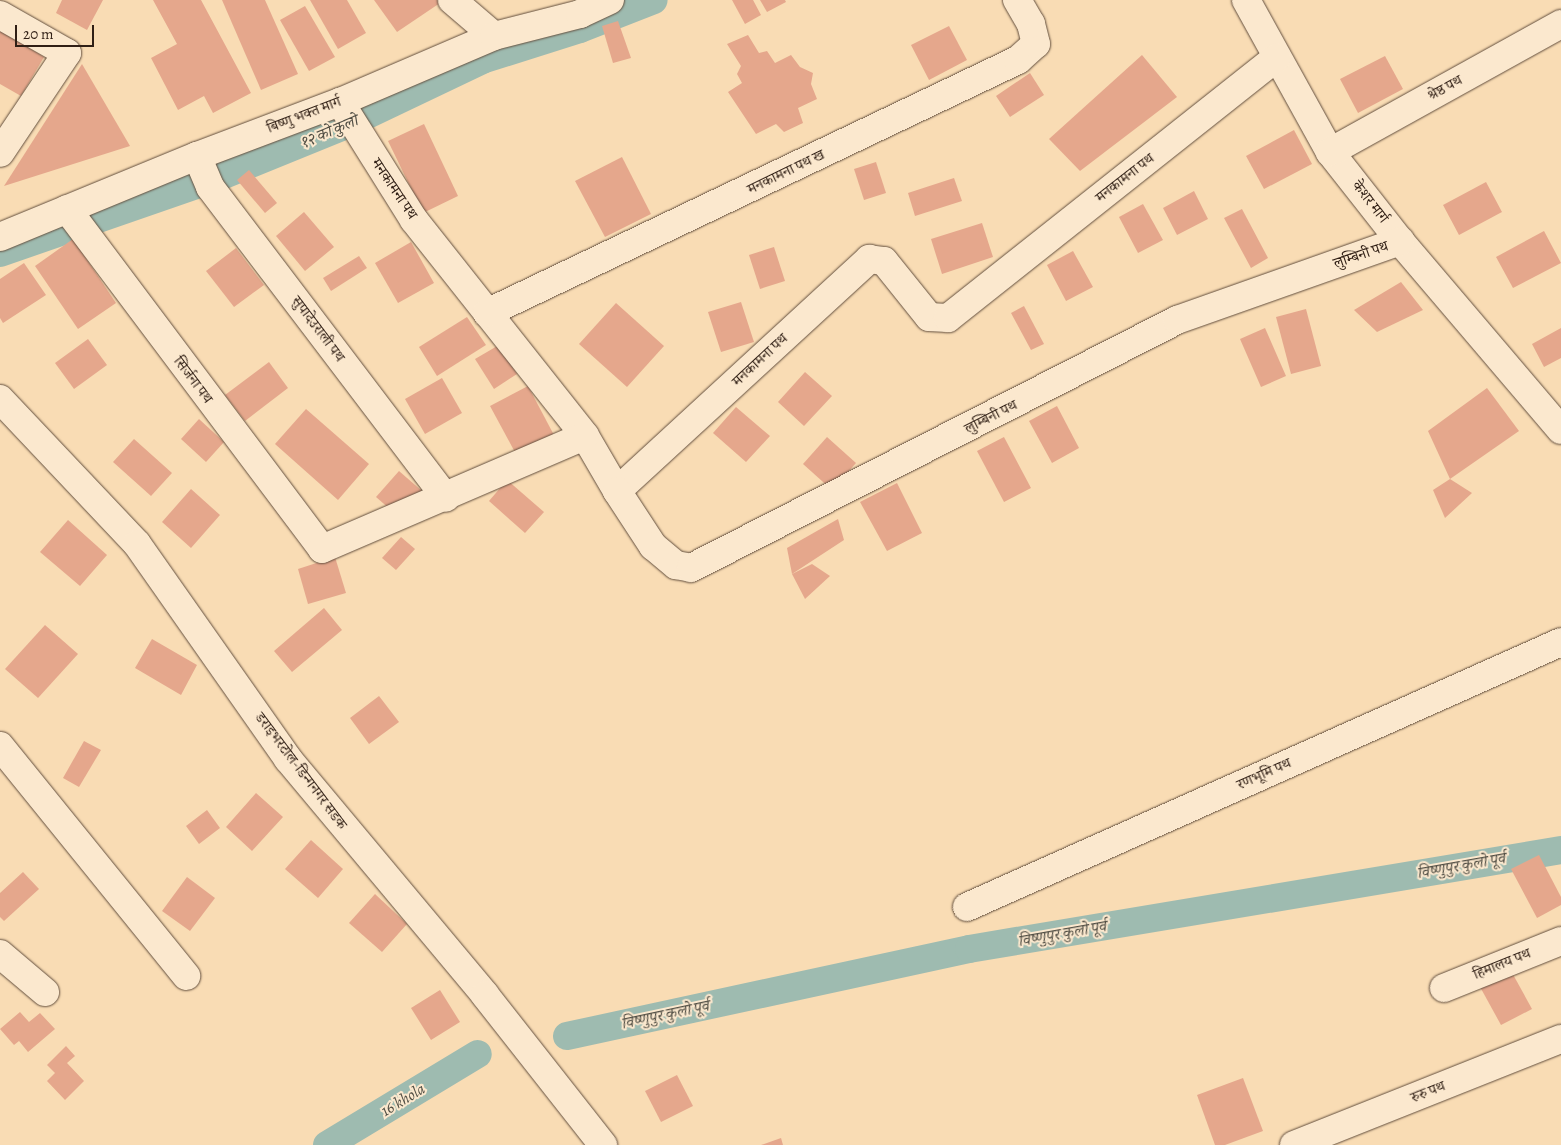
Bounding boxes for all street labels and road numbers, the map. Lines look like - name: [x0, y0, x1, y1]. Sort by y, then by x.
- street label: श्रेष्ठ पथ: [1424, 71, 1466, 105]
- street label: बिष्णु भक्त मार्ग: [264, 93, 344, 137]
- street label: मनकामना पथ ख: [744, 146, 828, 198]
- street label: मनकामना पथ: [1092, 149, 1158, 207]
- street label: मनकामना पथ: [367, 155, 421, 223]
- street label: केशर मार्ग: [1348, 177, 1392, 227]
- street label: लुम्बिनी पथ: [1331, 237, 1391, 273]
- street label: सुपादेउराली पथ: [287, 293, 349, 365]
- street label: मनकामना पथ: [728, 330, 792, 390]
- street label: सिर्जना पथ: [169, 353, 217, 407]
- street label: लुम्बिनी पथ: [962, 396, 1020, 438]
- street label: डराइभरटोल-डिन्गनगर सडक: [251, 709, 351, 833]
- street label: रणभूमि पथ: [1234, 754, 1294, 794]
- street label: हिमालय पथ: [1471, 944, 1533, 984]
- street label: रुरु पथ: [1408, 1077, 1448, 1107]

